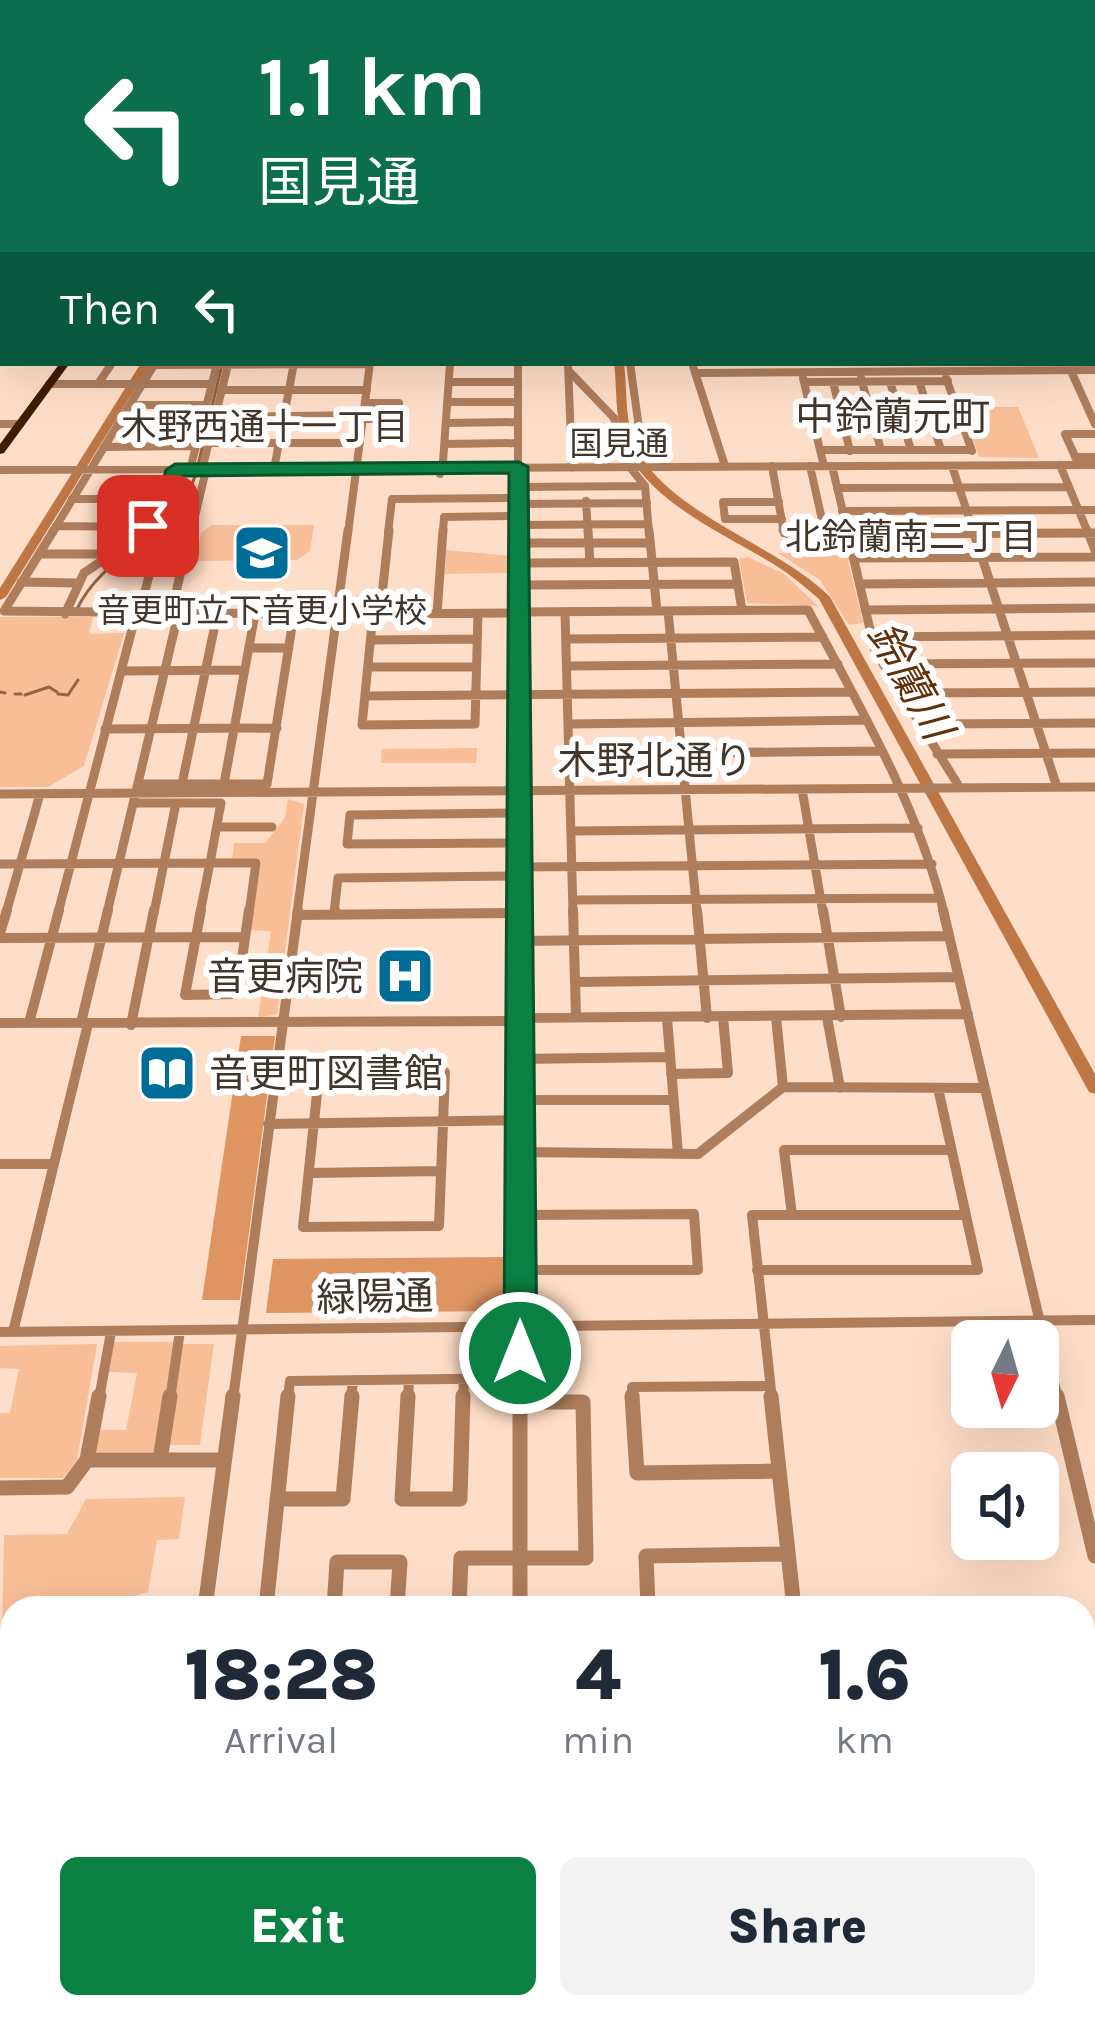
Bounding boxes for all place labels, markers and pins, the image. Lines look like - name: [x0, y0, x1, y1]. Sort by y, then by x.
- pin: [97, 475, 199, 577]
- school or university icon: 音更町立下音更小学校: [231, 522, 293, 584]
- place label: 音更町立下音更小学校: [97, 592, 427, 630]
- hospital icon: 音更病院: [374, 945, 436, 1007]
- place label: 音更病院: [207, 954, 363, 1000]
- library icon: 音更町図書館: [136, 1042, 198, 1104]
- place label: 音更町図書館: [209, 1051, 443, 1097]

